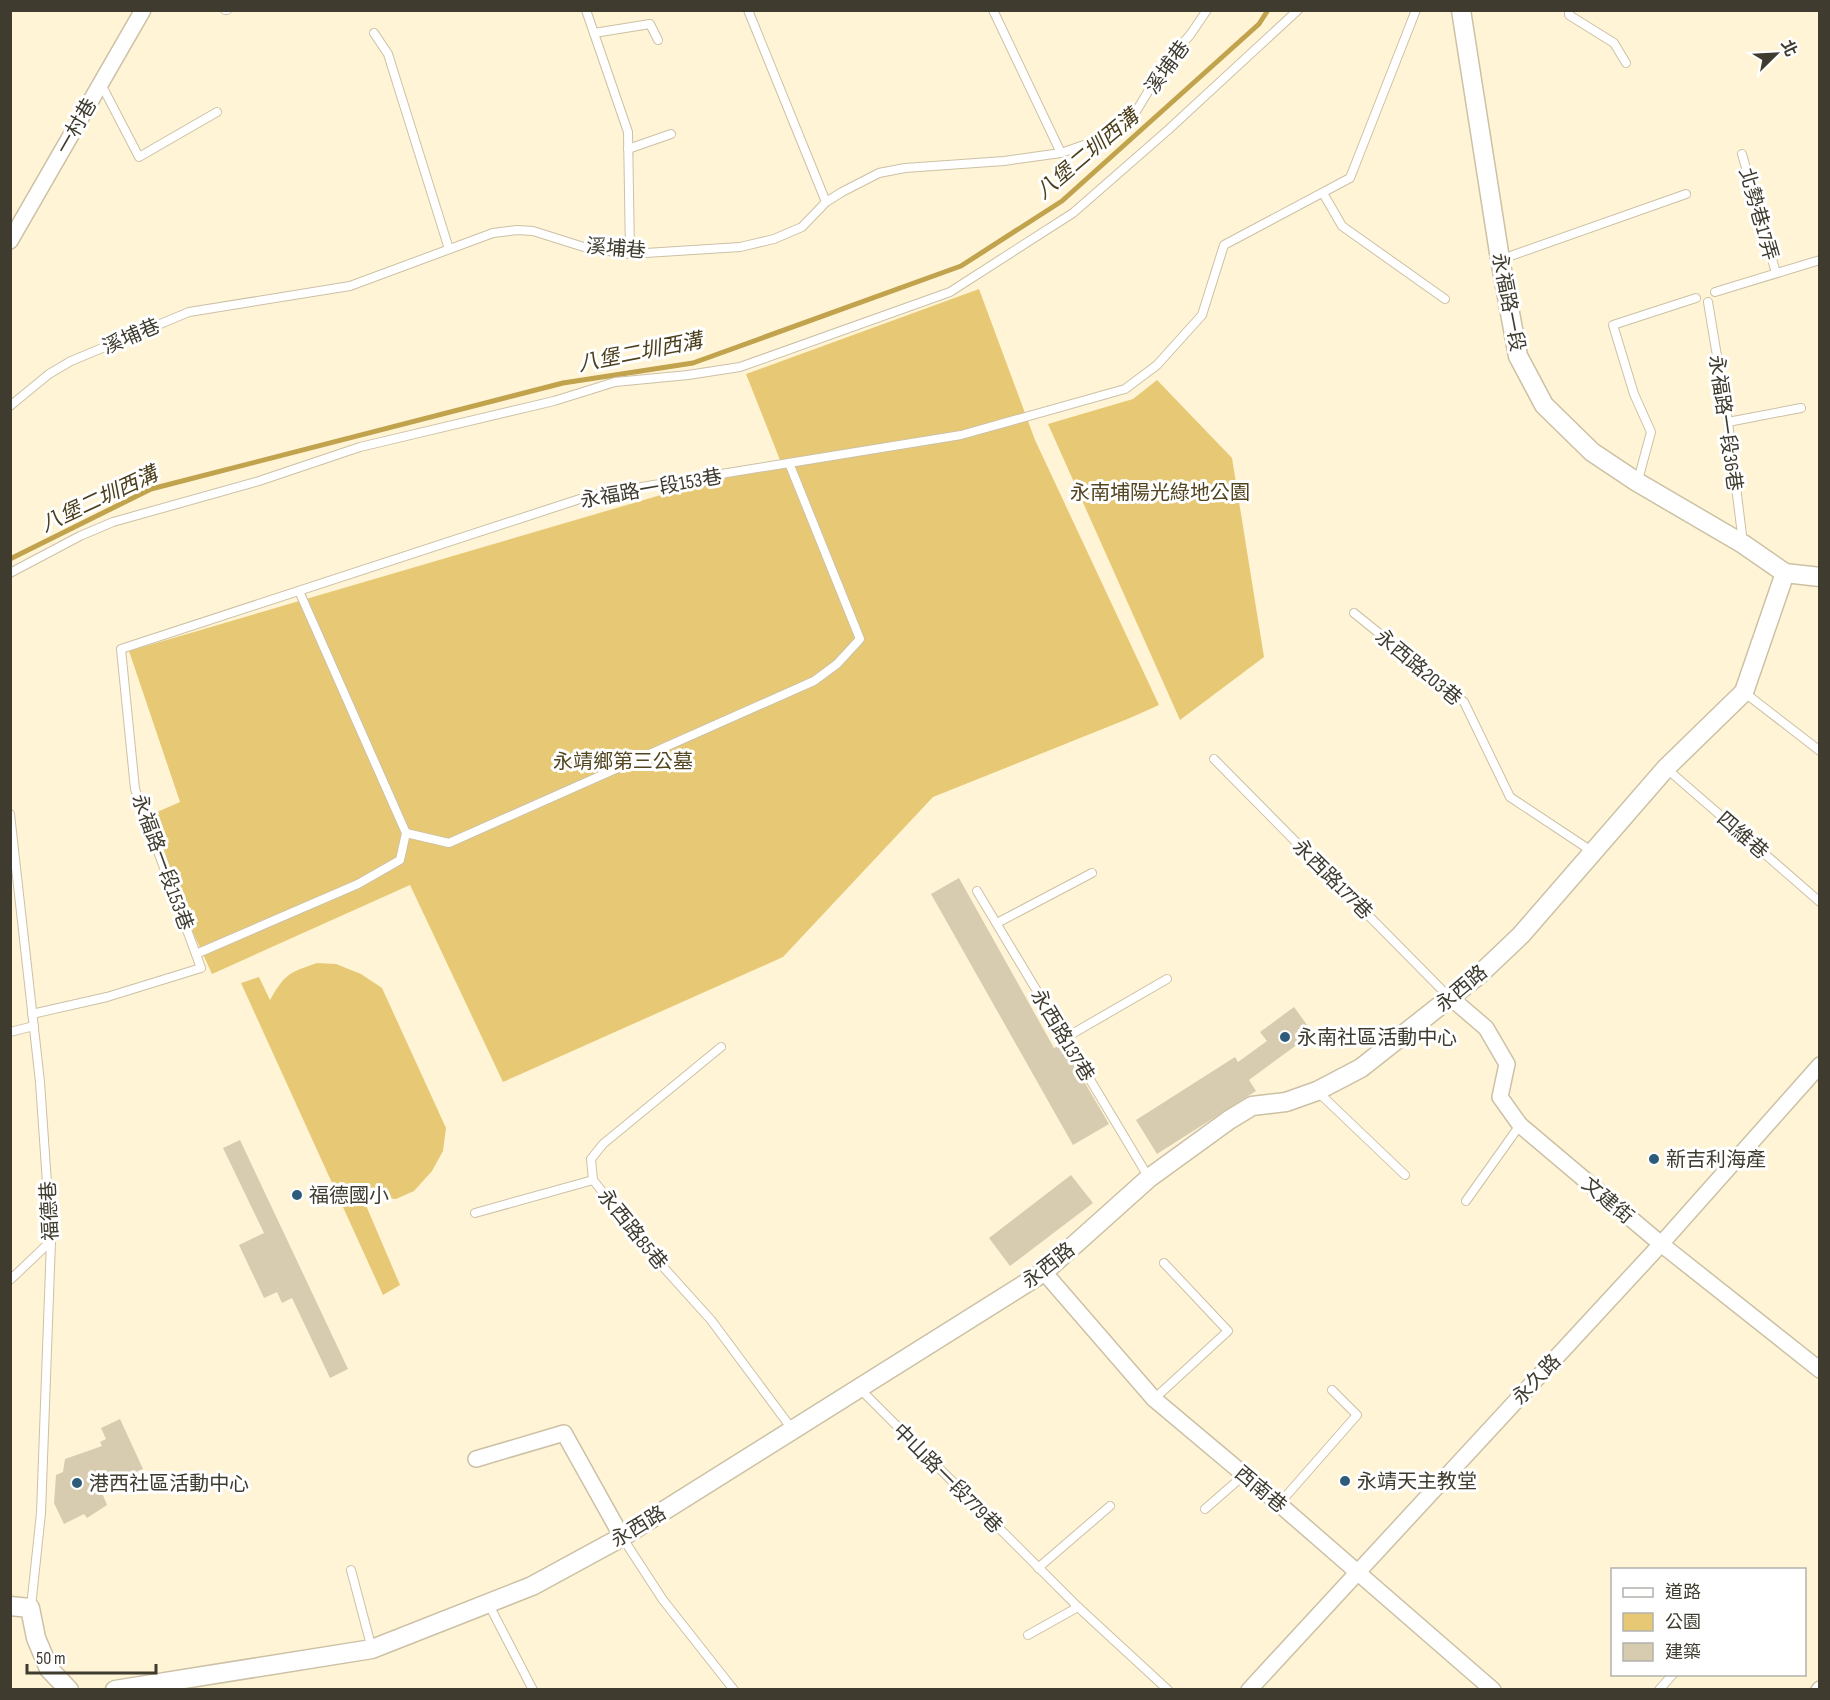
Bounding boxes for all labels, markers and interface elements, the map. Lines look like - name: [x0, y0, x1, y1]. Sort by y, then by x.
- north arrow: [1746, 24, 1806, 84]
- street label: 溪埔巷: [1140, 36, 1195, 99]
- text: 北: [1776, 37, 1800, 60]
- street label: 一村巷: [51, 95, 102, 158]
- water label: 八堡二圳西溝: [1031, 102, 1146, 204]
- street label: 北勢巷17弄: [1733, 165, 1783, 263]
- street label: 溪埔巷: [585, 234, 647, 264]
- street label: 永福路一段: [1487, 251, 1529, 354]
- street label: 溪埔巷: [99, 314, 164, 360]
- water label: 八堡二圳西溝: [576, 328, 707, 377]
- street label: 永福路一段36巷: [1704, 354, 1746, 493]
- water label: 八堡二圳西溝: [37, 460, 164, 537]
- street label: 永福路一段153巷: [578, 465, 724, 513]
- park label: 永南埔陽光綠地公園: [1070, 481, 1250, 505]
- street label: 永西路203巷: [1370, 625, 1466, 711]
- park label: 永靖鄉第三公墓: [553, 750, 693, 774]
- street label: 永福路一段153巷: [126, 791, 198, 934]
- street label: 四維巷: [1712, 807, 1773, 864]
- street label: 永西路177巷: [1287, 835, 1377, 925]
- street label: 永西路: [1431, 960, 1492, 1017]
- street label: 永西路137巷: [1025, 985, 1099, 1086]
- place label: 永南社區活動中心: [1297, 1026, 1457, 1050]
- marker: 永南社區活動中心: [1278, 1030, 1292, 1044]
- place label: 新吉利海產: [1666, 1148, 1766, 1172]
- marker: 新吉利海產: [1647, 1152, 1661, 1166]
- street label: 文建街: [1577, 1172, 1638, 1229]
- street label: 福德巷: [36, 1180, 64, 1242]
- place label: 福德國小: [309, 1184, 389, 1208]
- street label: 永西路85巷: [592, 1184, 672, 1275]
- marker: 福德國小: [290, 1188, 304, 1202]
- street label: 永西路: [1018, 1238, 1080, 1294]
- street label: 永久路: [1507, 1350, 1566, 1410]
- street label: 中山路一段779巷: [888, 1419, 1007, 1538]
- street label: 西南巷: [1230, 1461, 1291, 1518]
- place label: 永靖天主教堂: [1357, 1470, 1477, 1494]
- place label: 港西社區活動中心: [89, 1472, 249, 1496]
- marker: 永靖天主教堂: [1338, 1474, 1352, 1488]
- marker: 港西社區活動中心: [70, 1476, 84, 1490]
- street label: 永西路: [607, 1501, 670, 1553]
- legend: [1611, 1568, 1806, 1676]
- text: 道路: [1665, 1582, 1701, 1603]
- text: 公園: [1665, 1612, 1701, 1633]
- scale bar: [27, 1637, 156, 1675]
- text: 建築: [1665, 1642, 1701, 1663]
- text: 50 m: [36, 1648, 66, 1669]

